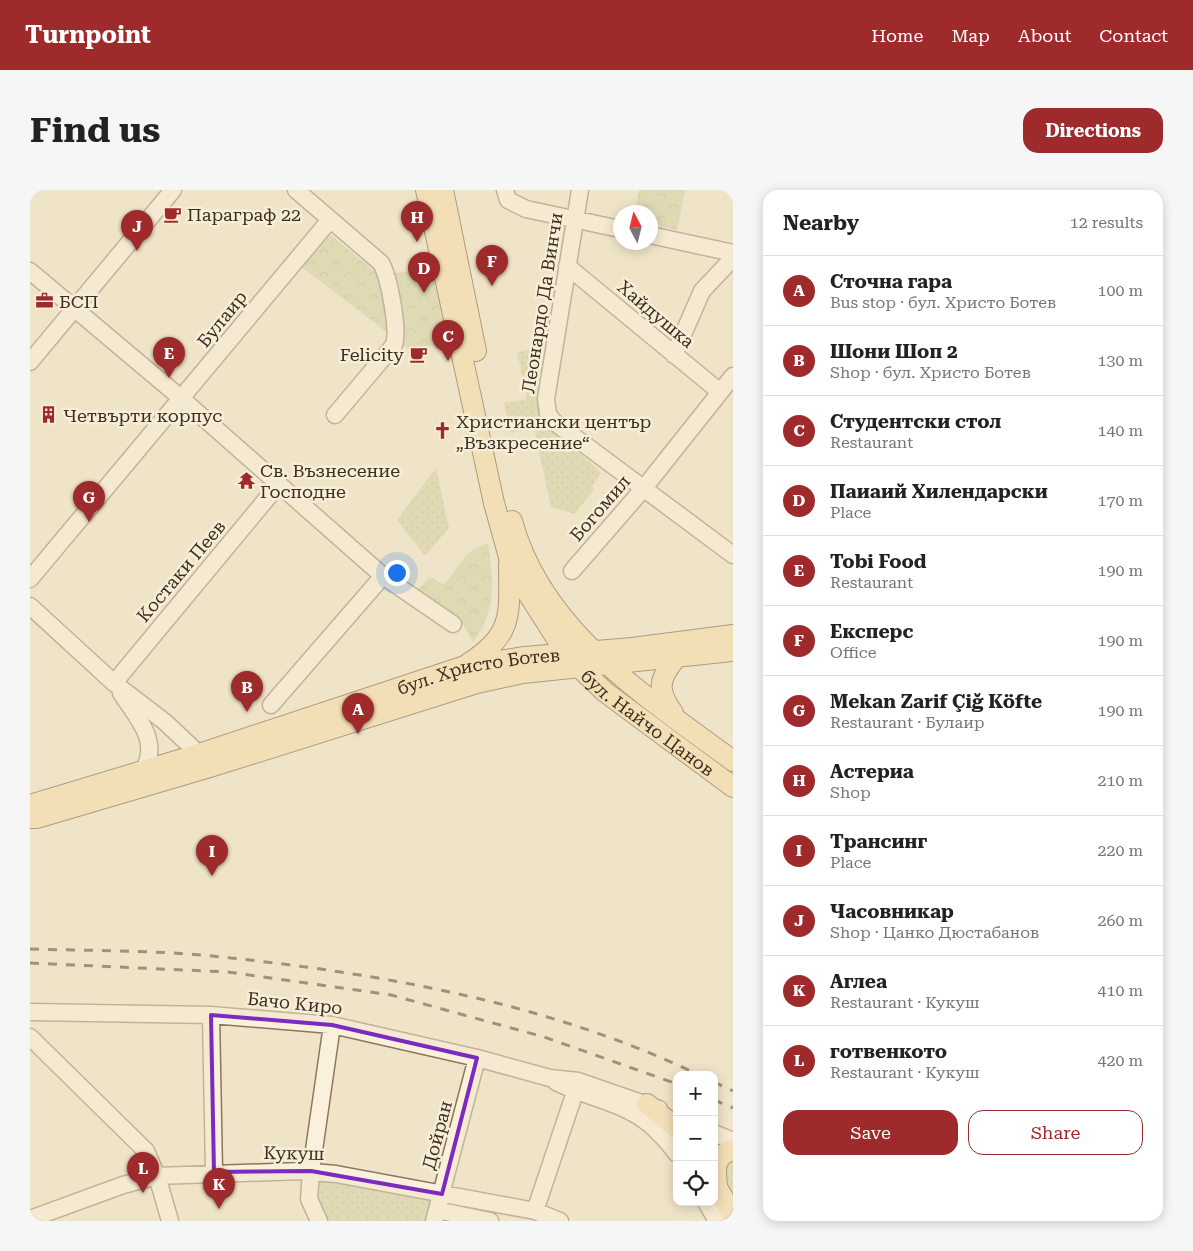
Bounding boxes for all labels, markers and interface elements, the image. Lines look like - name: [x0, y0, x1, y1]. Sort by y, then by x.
- text: Turnpoint: [25, 21, 151, 49]
- text: Home: [871, 25, 923, 46]
- text: Map: [951, 25, 990, 46]
- text: About: [1018, 25, 1071, 46]
- text: Contact: [1099, 25, 1168, 46]
- button: Directions: [1023, 108, 1163, 153]
- text: Find us: [30, 110, 160, 151]
- pin: H: [401, 201, 433, 242]
- cafe icon: Параграф 22: [163, 204, 183, 224]
- place label: Параграф 22: [187, 204, 301, 225]
- north arrow: [613, 205, 658, 250]
- pin: J: [121, 210, 153, 251]
- street label: Леонардо Да Винчи: [517, 211, 567, 395]
- text: Nearby: [783, 211, 859, 235]
- text: 12 results: [1070, 213, 1143, 232]
- pin: F: [476, 245, 508, 286]
- pin: D: [408, 252, 440, 293]
- text: Сточна гара: [830, 270, 952, 293]
- street label: Хайдушка: [613, 276, 699, 352]
- text: A: [793, 281, 805, 300]
- text: 100 m: [1097, 281, 1143, 300]
- street label: Булаир: [193, 286, 251, 352]
- office icon: БСП: [35, 291, 55, 311]
- place label: БСП: [59, 291, 98, 312]
- text: Bus stop · бул. Христо Ботев: [830, 293, 1056, 312]
- pin: C: [432, 320, 464, 361]
- pin: E: [153, 337, 185, 378]
- text: Шони Шоп 2: [830, 340, 958, 363]
- place label: Felicity: [340, 344, 404, 365]
- cafe icon: Felicity: [408, 344, 428, 364]
- text: B: [793, 351, 805, 370]
- text: 130 m: [1097, 351, 1143, 370]
- text: Shop · бул. Христо Ботев: [830, 363, 1031, 382]
- building icon: Четвърти корпус: [39, 405, 59, 425]
- place label: Четвърти корпус: [63, 405, 222, 426]
- text: Студентски стол: [830, 410, 1001, 433]
- place label: Христиански център „Възкресение“: [456, 411, 651, 453]
- church icon: Христиански център „Възкресение“: [432, 421, 452, 441]
- text: C: [793, 421, 805, 440]
- text: 140 m: [1097, 421, 1143, 440]
- text: Restaurant: [830, 433, 913, 452]
- place label: Св. Възнесение Господне: [260, 460, 400, 502]
- temple icon: Св. Възнесение Господне: [236, 470, 256, 490]
- street label: Богомил: [566, 471, 634, 545]
- text: Паиаий Хилендарски: [830, 480, 1048, 503]
- pin: G: [73, 481, 105, 522]
- text: D: [793, 491, 805, 510]
- text: 170 m: [1097, 491, 1143, 510]
- text: Place: [830, 503, 871, 522]
- street label: Костаки Пеев: [132, 516, 230, 626]
- text: Tobi Food: [830, 550, 926, 573]
- your location: [384, 560, 410, 586]
- text: E: [794, 561, 804, 580]
- text: 190 m: [1097, 561, 1143, 580]
- text: Restaurant: [830, 573, 913, 592]
- text: Експерс: [830, 620, 913, 643]
- text: F: [794, 631, 804, 650]
- text: 190 m: [1097, 631, 1143, 650]
- text: Office: [830, 643, 876, 662]
- street label: бул. Христо Ботев: [394, 644, 561, 698]
- street label: бул. Найчо Цанов: [577, 665, 719, 780]
- pin: B: [231, 671, 263, 712]
- text: Mekan Zarif Çiğ Köfte: [830, 690, 1042, 713]
- pin: A: [342, 693, 374, 734]
- text: G: [793, 701, 805, 720]
- text: 190 m: [1097, 701, 1143, 720]
- text: Restaurant · Булаир: [830, 713, 984, 732]
- text: Астериа: [830, 760, 914, 783]
- text: H: [792, 771, 806, 790]
- text: 210 m: [1097, 771, 1143, 790]
- text: Shop: [830, 783, 871, 802]
- text: Трансинг: [830, 830, 927, 853]
- pin: I: [196, 835, 228, 876]
- text: I: [796, 841, 802, 860]
- text: 220 m: [1097, 841, 1143, 860]
- text: Place: [830, 853, 871, 872]
- text: Часовникар: [830, 900, 954, 923]
- text: J: [794, 911, 804, 930]
- text: 260 m: [1097, 911, 1143, 930]
- text: Shop · Цанко Дюстабанов: [830, 923, 1039, 942]
- text: Аглеа: [830, 970, 887, 993]
- text: K: [793, 981, 805, 1000]
- text: 410 m: [1097, 981, 1143, 1000]
- street label: Бачо Киро: [246, 988, 344, 1018]
- text: Restaurant · Кукуш: [830, 993, 980, 1012]
- text: готвенкото: [830, 1040, 947, 1063]
- text: L: [794, 1051, 804, 1070]
- text: 420 m: [1097, 1051, 1143, 1070]
- text: Restaurant · Кукуш: [830, 1063, 980, 1082]
- map controls: [673, 1071, 718, 1206]
- button: +: [673, 1071, 718, 1116]
- street label: Дойран: [418, 1098, 456, 1172]
- button: Save: [783, 1110, 958, 1155]
- button: Share: [968, 1110, 1143, 1155]
- button: −: [673, 1116, 718, 1161]
- street label: Кукуш: [263, 1142, 325, 1164]
- pin: L: [127, 1152, 159, 1193]
- button: locate: [673, 1161, 718, 1206]
- pin: K: [203, 1168, 235, 1209]

